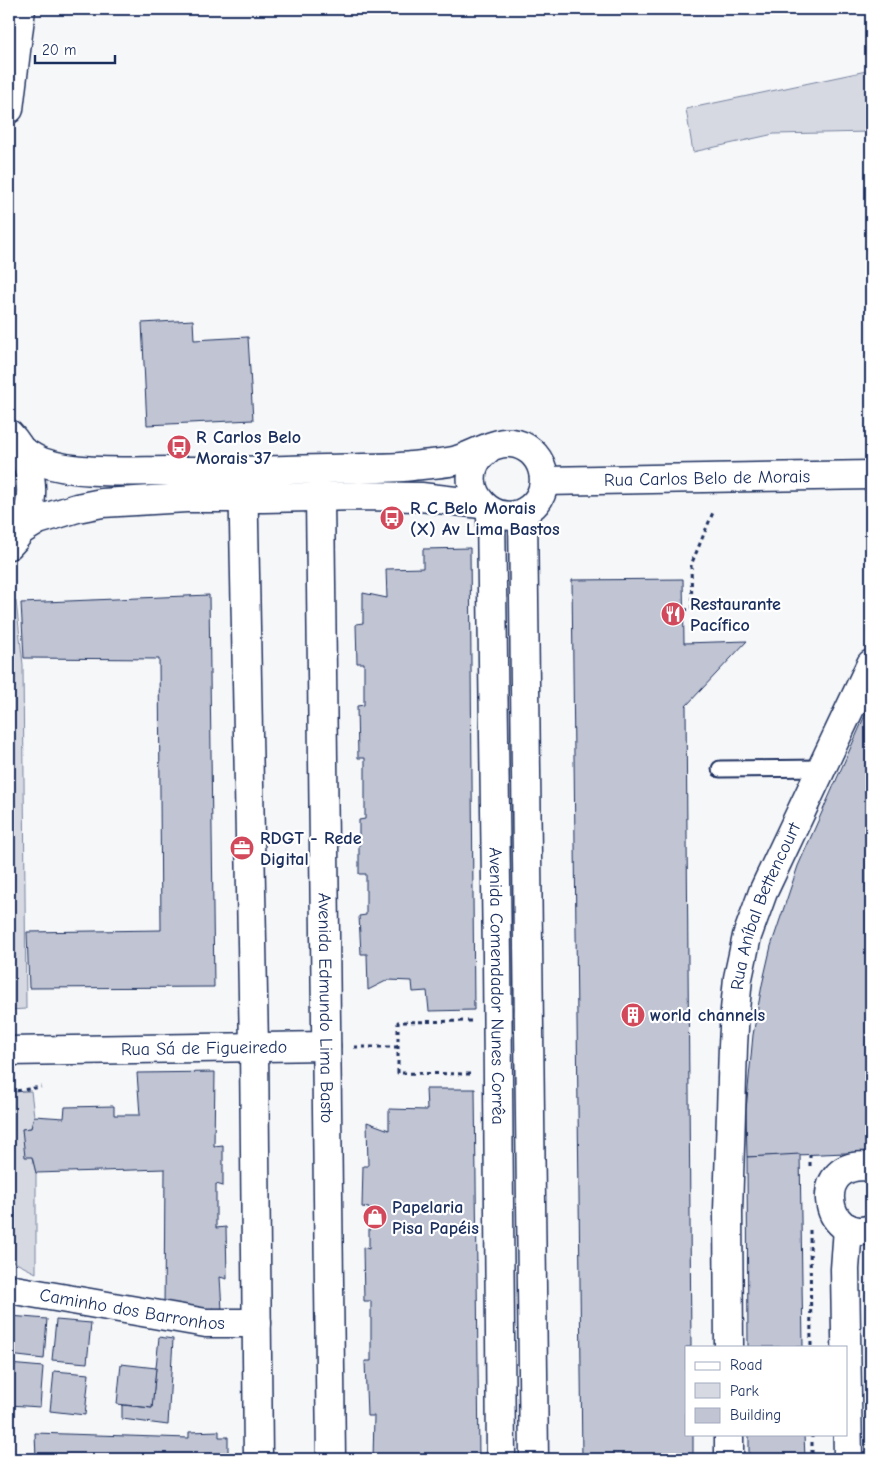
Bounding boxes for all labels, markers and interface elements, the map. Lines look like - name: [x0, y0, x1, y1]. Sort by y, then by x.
- scale bar: [35, 32, 115, 64]
- text: 20 m: [42, 41, 76, 59]
- place label: R Carlos Belo Morais 37: [196, 427, 301, 469]
- bus stop icon: R Carlos Belo Morais 37: [166, 434, 192, 460]
- street label: Rua Carlos Belo de Morais: [604, 466, 810, 490]
- place label: R C Belo Morais (X) Av Lima Bastos: [410, 498, 560, 540]
- bus stop icon: R C Belo Morais (X) Av Lima Bastos: [379, 505, 405, 531]
- place label: Restaurante Pacífico: [690, 594, 781, 636]
- restaurant icon: Restaurante Pacífico: [660, 601, 686, 627]
- street label: Rua Aníbal Bettencourt: [726, 818, 805, 991]
- place label: RDGT - Rede Digital: [260, 828, 362, 870]
- office icon: RDGT - Rede Digital: [229, 835, 255, 861]
- street label: Avenida Comendador Nunes Corrêa: [485, 847, 509, 1125]
- street label: Avenida Edmundo Lima Basto: [314, 893, 338, 1123]
- building icon: world channels: [620, 1002, 646, 1028]
- place label: world channels: [650, 1005, 766, 1026]
- street label: Rua Sá de Figueiredo: [121, 1036, 287, 1060]
- place label: Papelaria Pisa Papéis: [392, 1197, 479, 1239]
- shop icon: Papelaria Pisa Papéis: [362, 1204, 388, 1230]
- street label: Caminho dos Barronhos: [38, 1284, 225, 1334]
- legend: [685, 1346, 848, 1436]
- text: Road: [730, 1356, 762, 1374]
- text: Park: [730, 1382, 759, 1400]
- text: Building: [730, 1406, 781, 1424]

